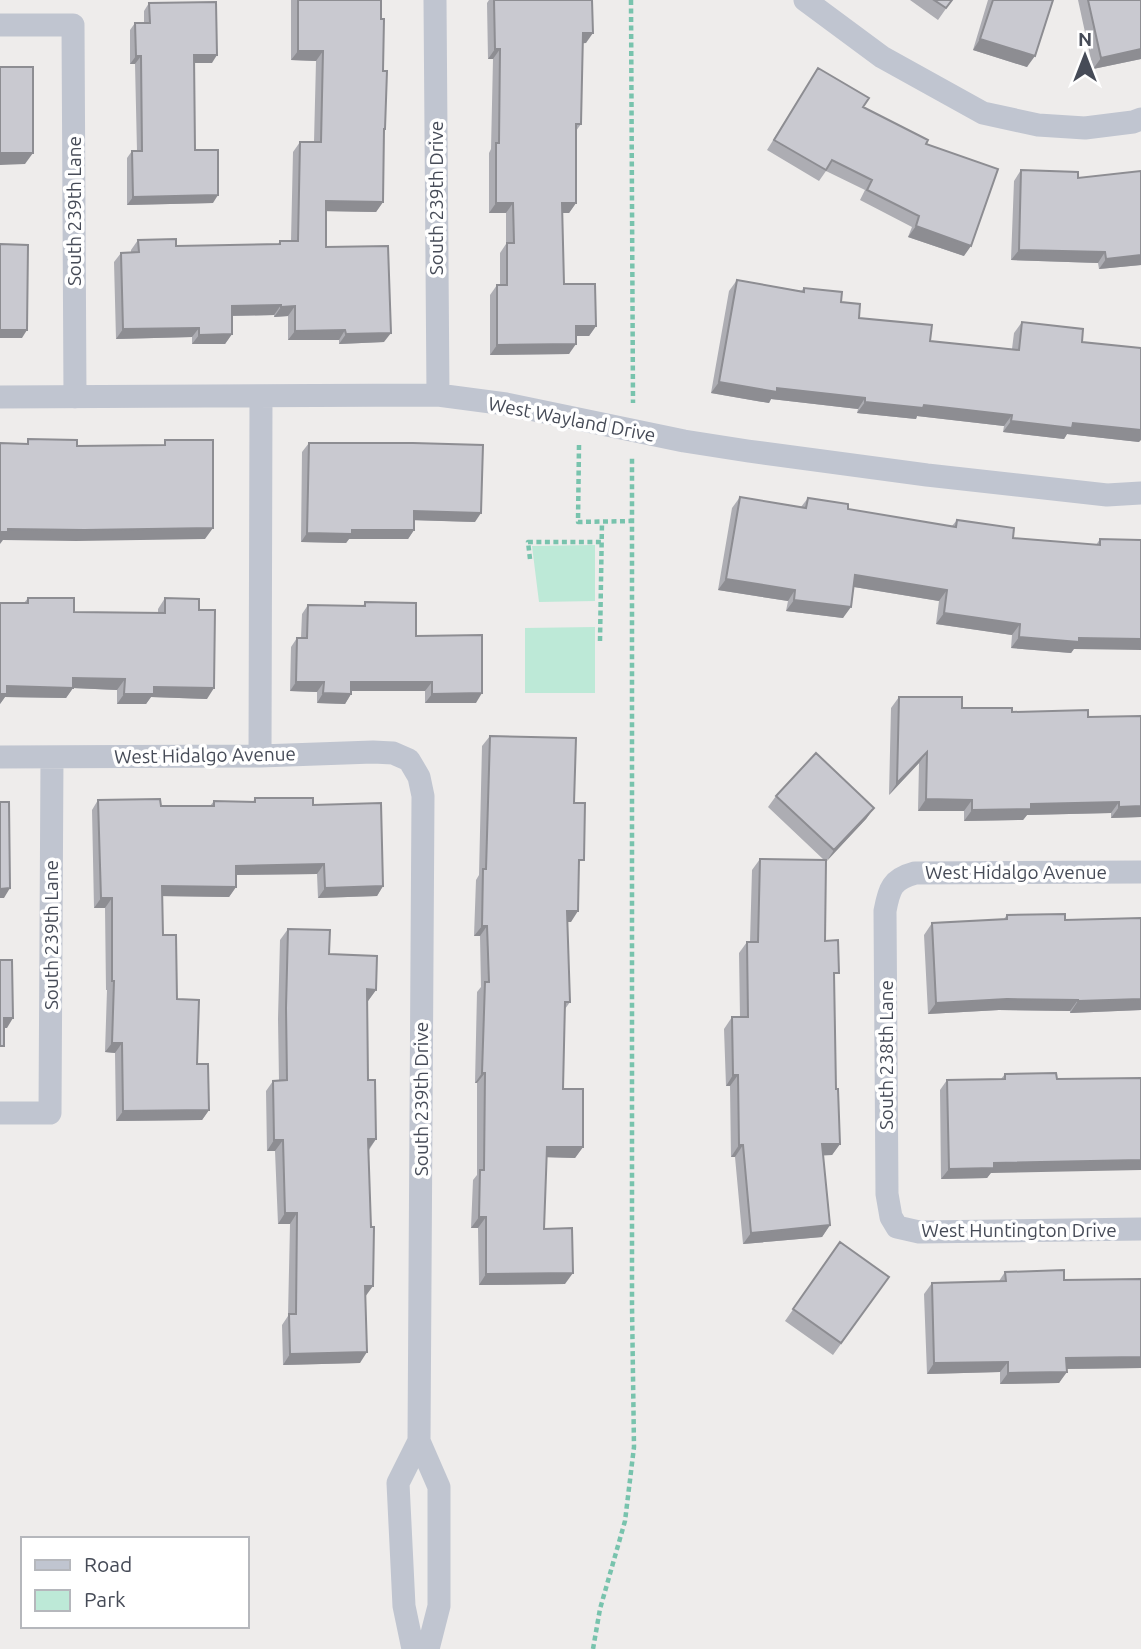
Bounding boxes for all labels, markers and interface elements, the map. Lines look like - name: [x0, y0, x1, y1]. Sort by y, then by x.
- north arrow: [1050, 21, 1120, 91]
- text: N: [1078, 28, 1092, 50]
- street label: South 239th Drive: [425, 121, 447, 275]
- street label: South 239th Lane: [63, 136, 85, 286]
- street label: West Wayland Drive: [486, 392, 658, 446]
- street label: West Hidalgo Avenue: [114, 742, 296, 768]
- street label: South 239th Lane: [40, 860, 62, 1010]
- street label: West Hidalgo Avenue: [925, 861, 1107, 883]
- street label: South 238th Lane: [875, 980, 897, 1130]
- street label: South 239th Drive: [410, 1022, 432, 1176]
- street label: West Huntington Drive: [921, 1219, 1117, 1241]
- legend: [21, 1537, 248, 1628]
- text: Road: [84, 1552, 132, 1576]
- text: Park: [84, 1587, 126, 1611]

